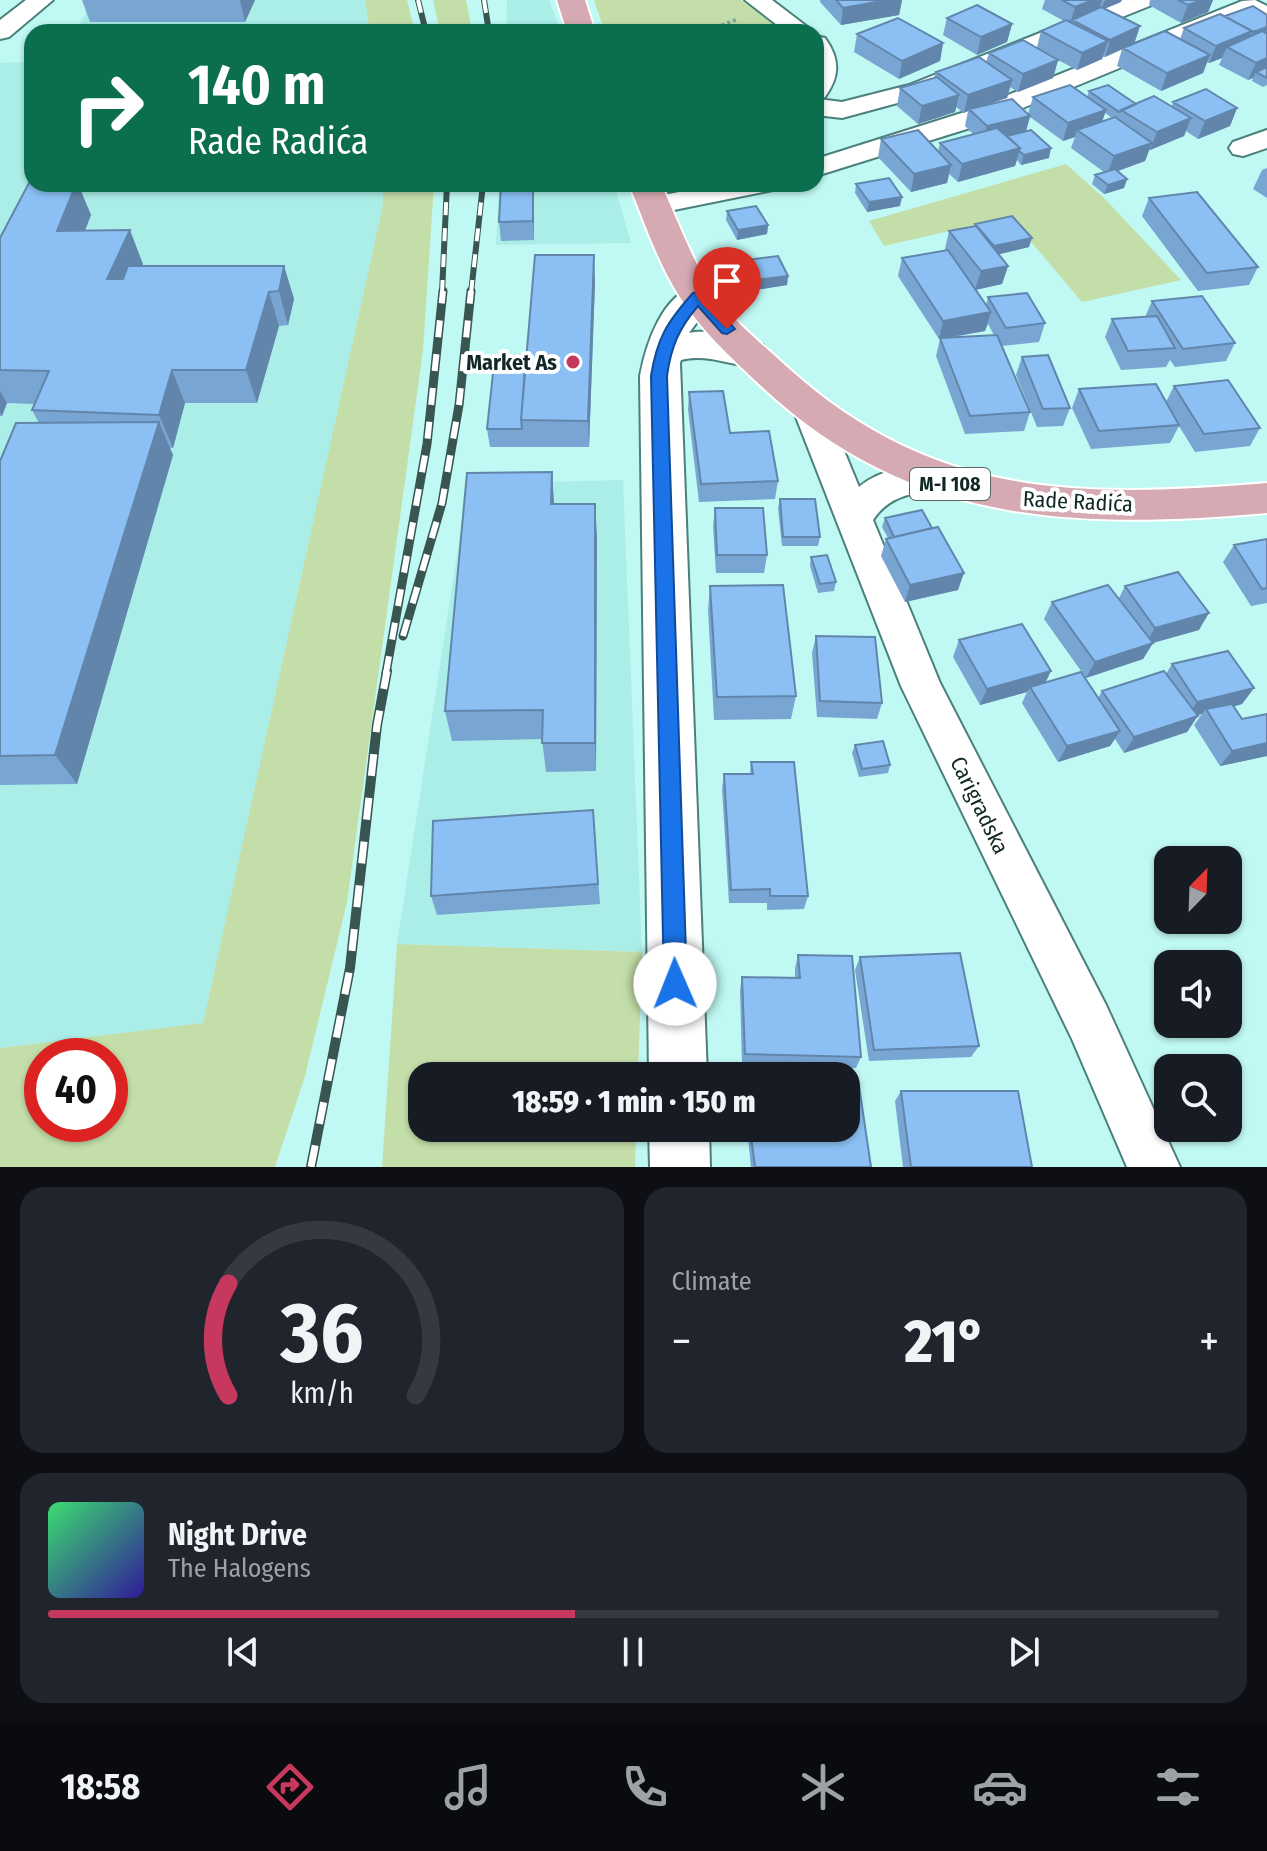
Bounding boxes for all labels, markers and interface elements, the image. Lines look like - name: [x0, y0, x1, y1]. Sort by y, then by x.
- text: 140 m: [188, 52, 325, 119]
- icon: right: [56, 56, 160, 160]
- text: Rade Radića: [188, 120, 368, 164]
- pin: [693, 247, 761, 329]
- icon: arrive: [705, 259, 749, 303]
- place label: Market As: [466, 349, 557, 376]
- marker: Market As: [564, 353, 582, 371]
- road number: M-I 108: [910, 468, 990, 500]
- street label: Rade Radića: [1022, 485, 1134, 518]
- street label: Carigradska: [944, 752, 1015, 858]
- north arrow: [1154, 846, 1242, 934]
- map controls: [1154, 846, 1242, 1142]
- position arrow: [633, 942, 717, 1026]
- button: sound: [1154, 950, 1242, 1038]
- speed limit sign: 40: [24, 1038, 128, 1142]
- button: search: [1154, 1054, 1242, 1142]
- text: 18:59 · 1 min · 150 m: [512, 1084, 756, 1120]
- text: Climate: [672, 1266, 752, 1297]
- text: 36: [279, 1284, 363, 1384]
- text: 21°: [905, 1306, 986, 1378]
- text: −: [672, 1315, 691, 1368]
- text: +: [1199, 1315, 1219, 1368]
- text: km/h: [290, 1376, 354, 1411]
- text: Night Drive: [168, 1517, 307, 1553]
- text: The Halogens: [168, 1553, 311, 1584]
- icon: previous: [221, 1630, 265, 1674]
- icon: pause: [611, 1630, 655, 1674]
- icon: next: [1002, 1630, 1046, 1674]
- icon: directions: [262, 1759, 318, 1815]
- icon: music: [440, 1759, 496, 1815]
- icon: phone: [617, 1759, 673, 1815]
- icon: climate: [795, 1759, 851, 1815]
- icon: car: [972, 1759, 1028, 1815]
- icon: filters: [1150, 1759, 1206, 1815]
- text: 18:58: [61, 1765, 140, 1809]

